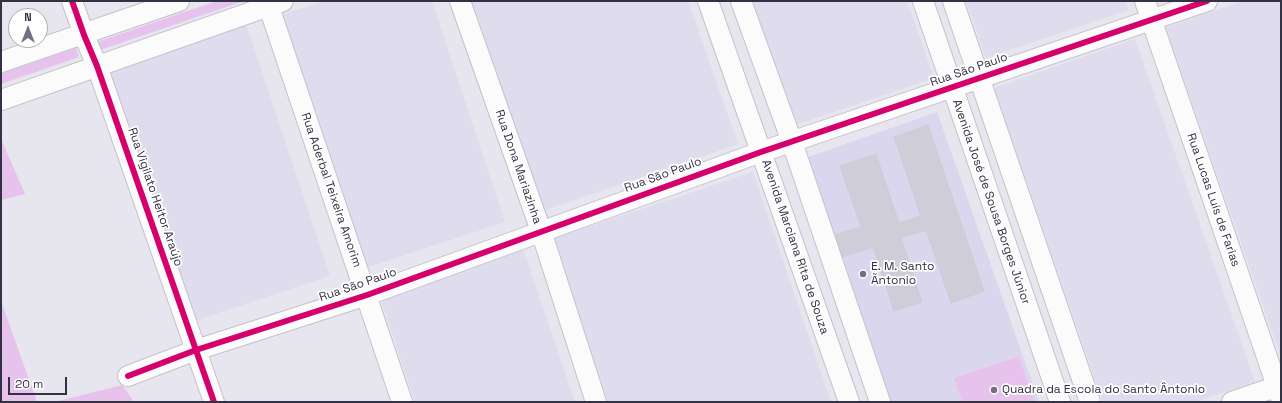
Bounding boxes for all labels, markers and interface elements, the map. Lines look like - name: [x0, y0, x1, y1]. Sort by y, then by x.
- north arrow: [8, 8, 48, 48]
- text: N: [24, 10, 32, 24]
- street label: Rua São Paulo: [928, 50, 1010, 90]
- street label: Avenida José de Sousa Borges Júnior: [949, 98, 1033, 306]
- street label: Rua Dona Mariazinha: [492, 108, 544, 226]
- street label: Rua Aderbal Teixeira Amorim: [298, 111, 364, 269]
- street label: Rua Vigilato Heitor Araújo: [124, 126, 186, 268]
- street label: Rua Lucas Luís de Farias: [1183, 131, 1243, 269]
- street label: Rua São Paulo: [622, 154, 704, 196]
- street label: Avenida Marciana Rita de Souza: [758, 158, 832, 336]
- place label: E. M. Santo Ãntonio: [871, 260, 935, 288]
- street label: Rua São Paulo: [317, 265, 399, 305]
- marker: E. M. Santo Ãntonio: [858, 269, 868, 279]
- scale bar: [10, 369, 69, 395]
- text: 20 m: [15, 376, 43, 392]
- place label: Quadra da Escola do Santo Ântonio: [1002, 383, 1205, 397]
- marker: Quadra da Escola do Santo Ântonio: [989, 385, 999, 395]

